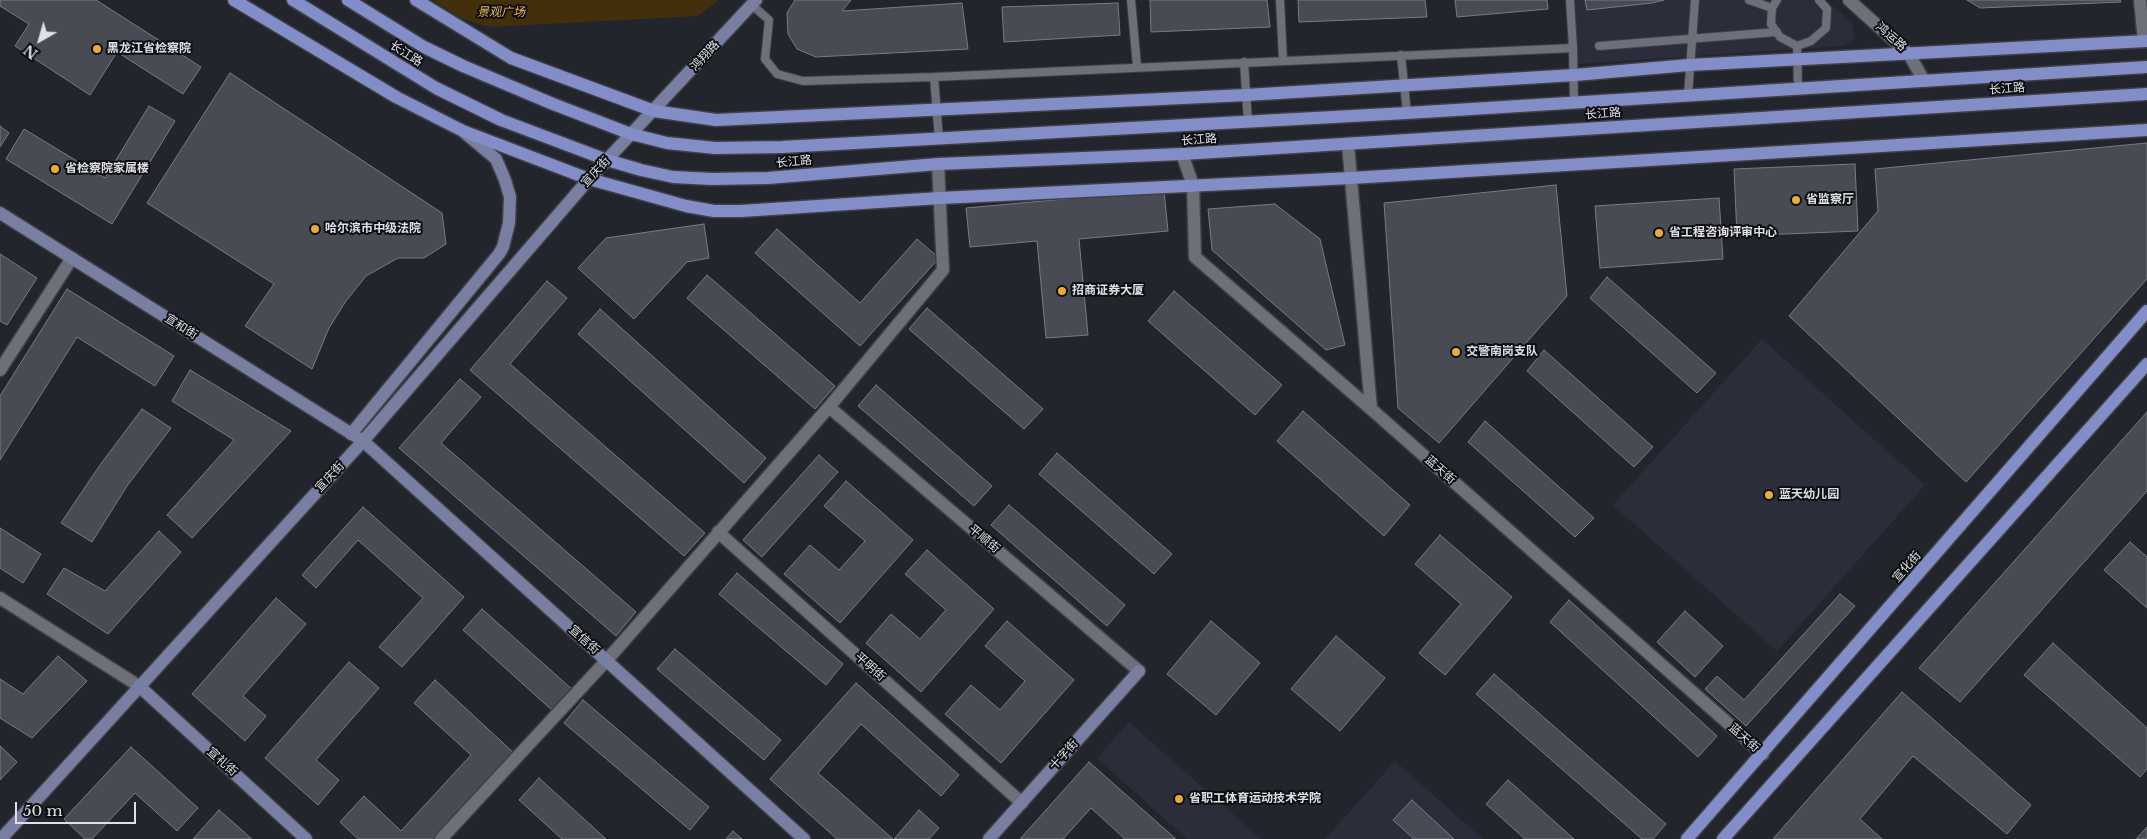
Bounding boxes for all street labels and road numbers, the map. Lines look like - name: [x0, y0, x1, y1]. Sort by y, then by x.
- street label: 鸿运路: [1873, 20, 1909, 54]
- street label: 长江路: [387, 38, 425, 70]
- street label: 鸿翔路: [687, 38, 723, 74]
- street label: 长江路: [1989, 81, 2025, 97]
- street label: 长江路: [1585, 106, 1621, 122]
- street label: 长江路: [1181, 132, 1217, 148]
- street label: 长江路: [775, 153, 813, 171]
- street label: 宣庆街: [578, 154, 614, 190]
- street label: 宣和街: [162, 311, 200, 343]
- street label: 蓝天街: [1422, 453, 1458, 487]
- street label: 宣庆街: [312, 459, 348, 495]
- street label: 平顺街: [966, 522, 1002, 556]
- street label: 宣化街: [1890, 549, 1924, 585]
- street label: 宣信街: [566, 623, 602, 657]
- street label: 平明街: [852, 650, 888, 684]
- street label: 蓝天街: [1726, 721, 1762, 755]
- street label: 十字街: [1047, 737, 1081, 773]
- street label: 宣礼街: [204, 745, 240, 779]

